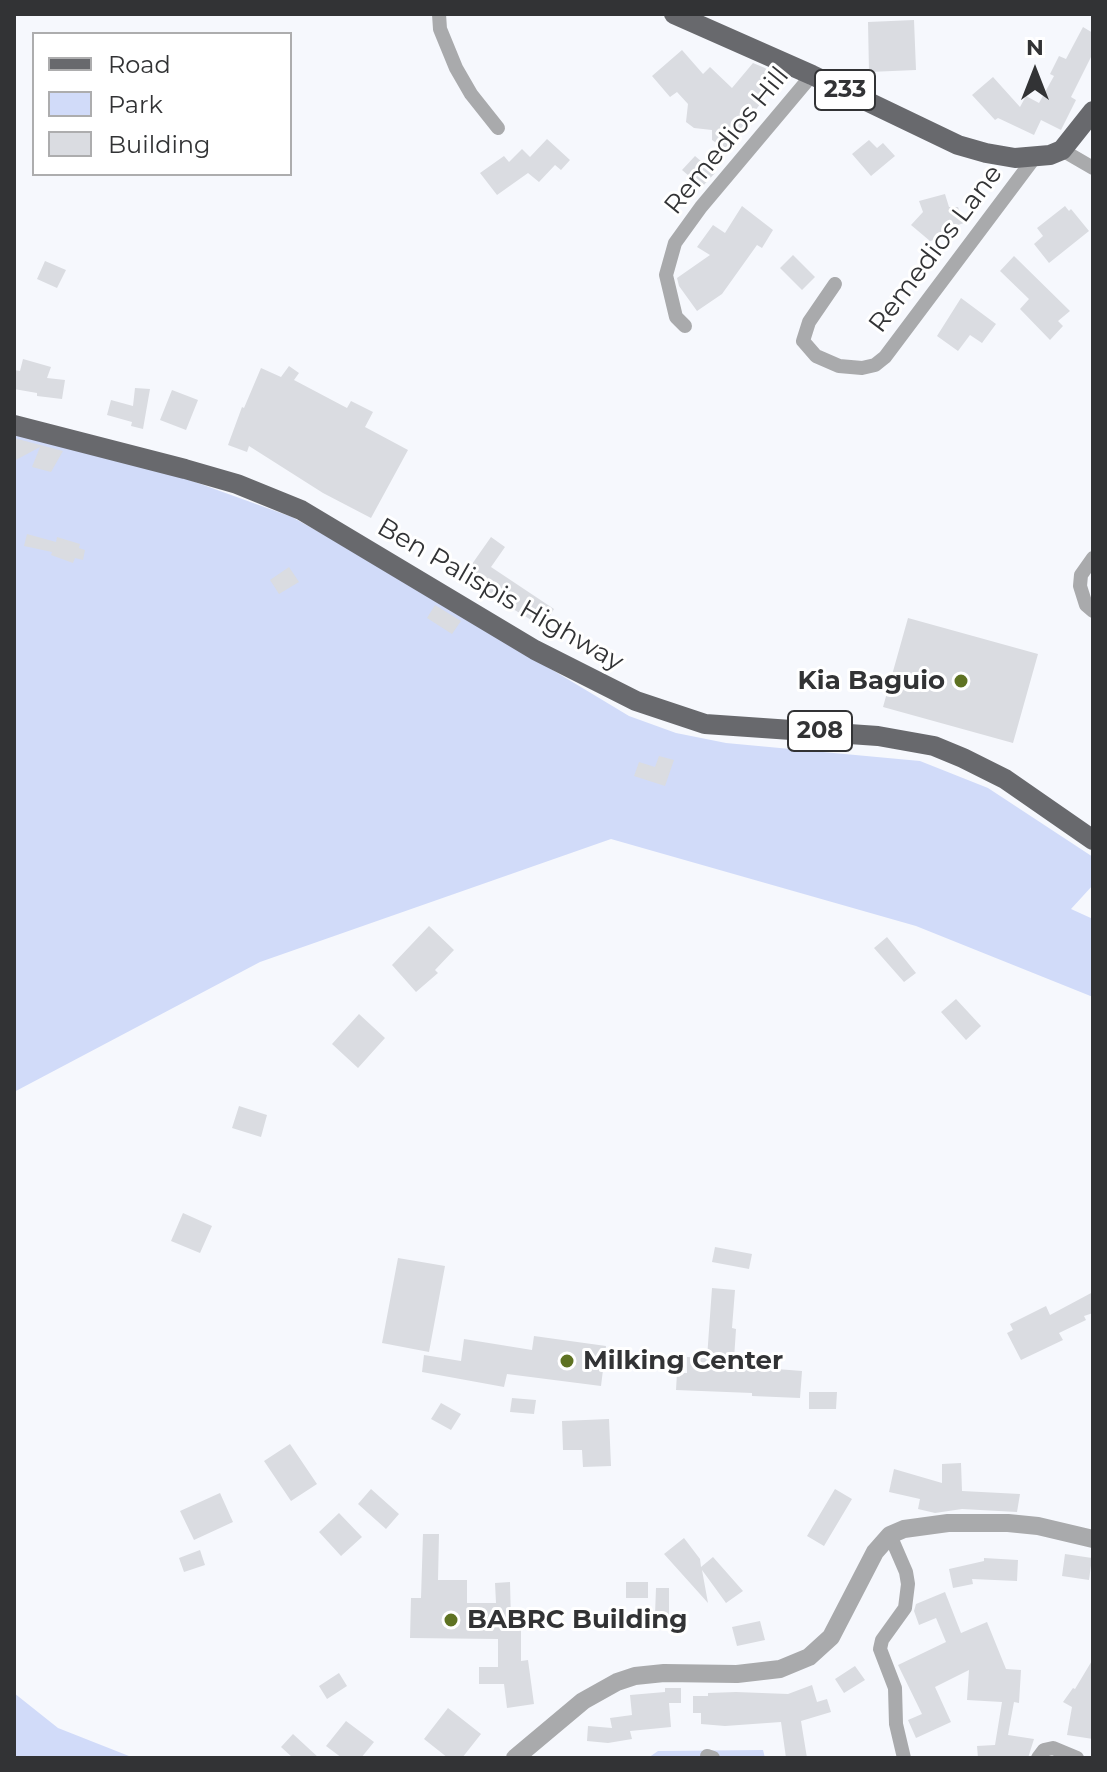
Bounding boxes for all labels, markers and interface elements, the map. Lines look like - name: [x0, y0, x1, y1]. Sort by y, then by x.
- legend: [32, 32, 292, 176]
- north arrow: [995, 32, 1075, 112]
- text: N: [1026, 34, 1044, 61]
- text: Road: [108, 50, 171, 79]
- street label: Remedios Hill: [658, 61, 796, 221]
- road number: 233: [815, 70, 875, 110]
- text: Park: [108, 90, 163, 119]
- text: Building: [108, 130, 211, 159]
- street label: Remedios Lane: [863, 159, 1009, 339]
- street label: Ben Palispis Highway: [372, 512, 628, 678]
- place label: Kia Baguio: [798, 665, 945, 697]
- marker: Kia Baguio: [952, 672, 970, 690]
- road number: 208: [788, 711, 852, 751]
- place label: Milking Center: [583, 1345, 783, 1377]
- marker: Milking Center: [558, 1352, 576, 1370]
- place label: BABRC Building: [467, 1604, 687, 1636]
- marker: BABRC Building: [442, 1611, 460, 1629]

